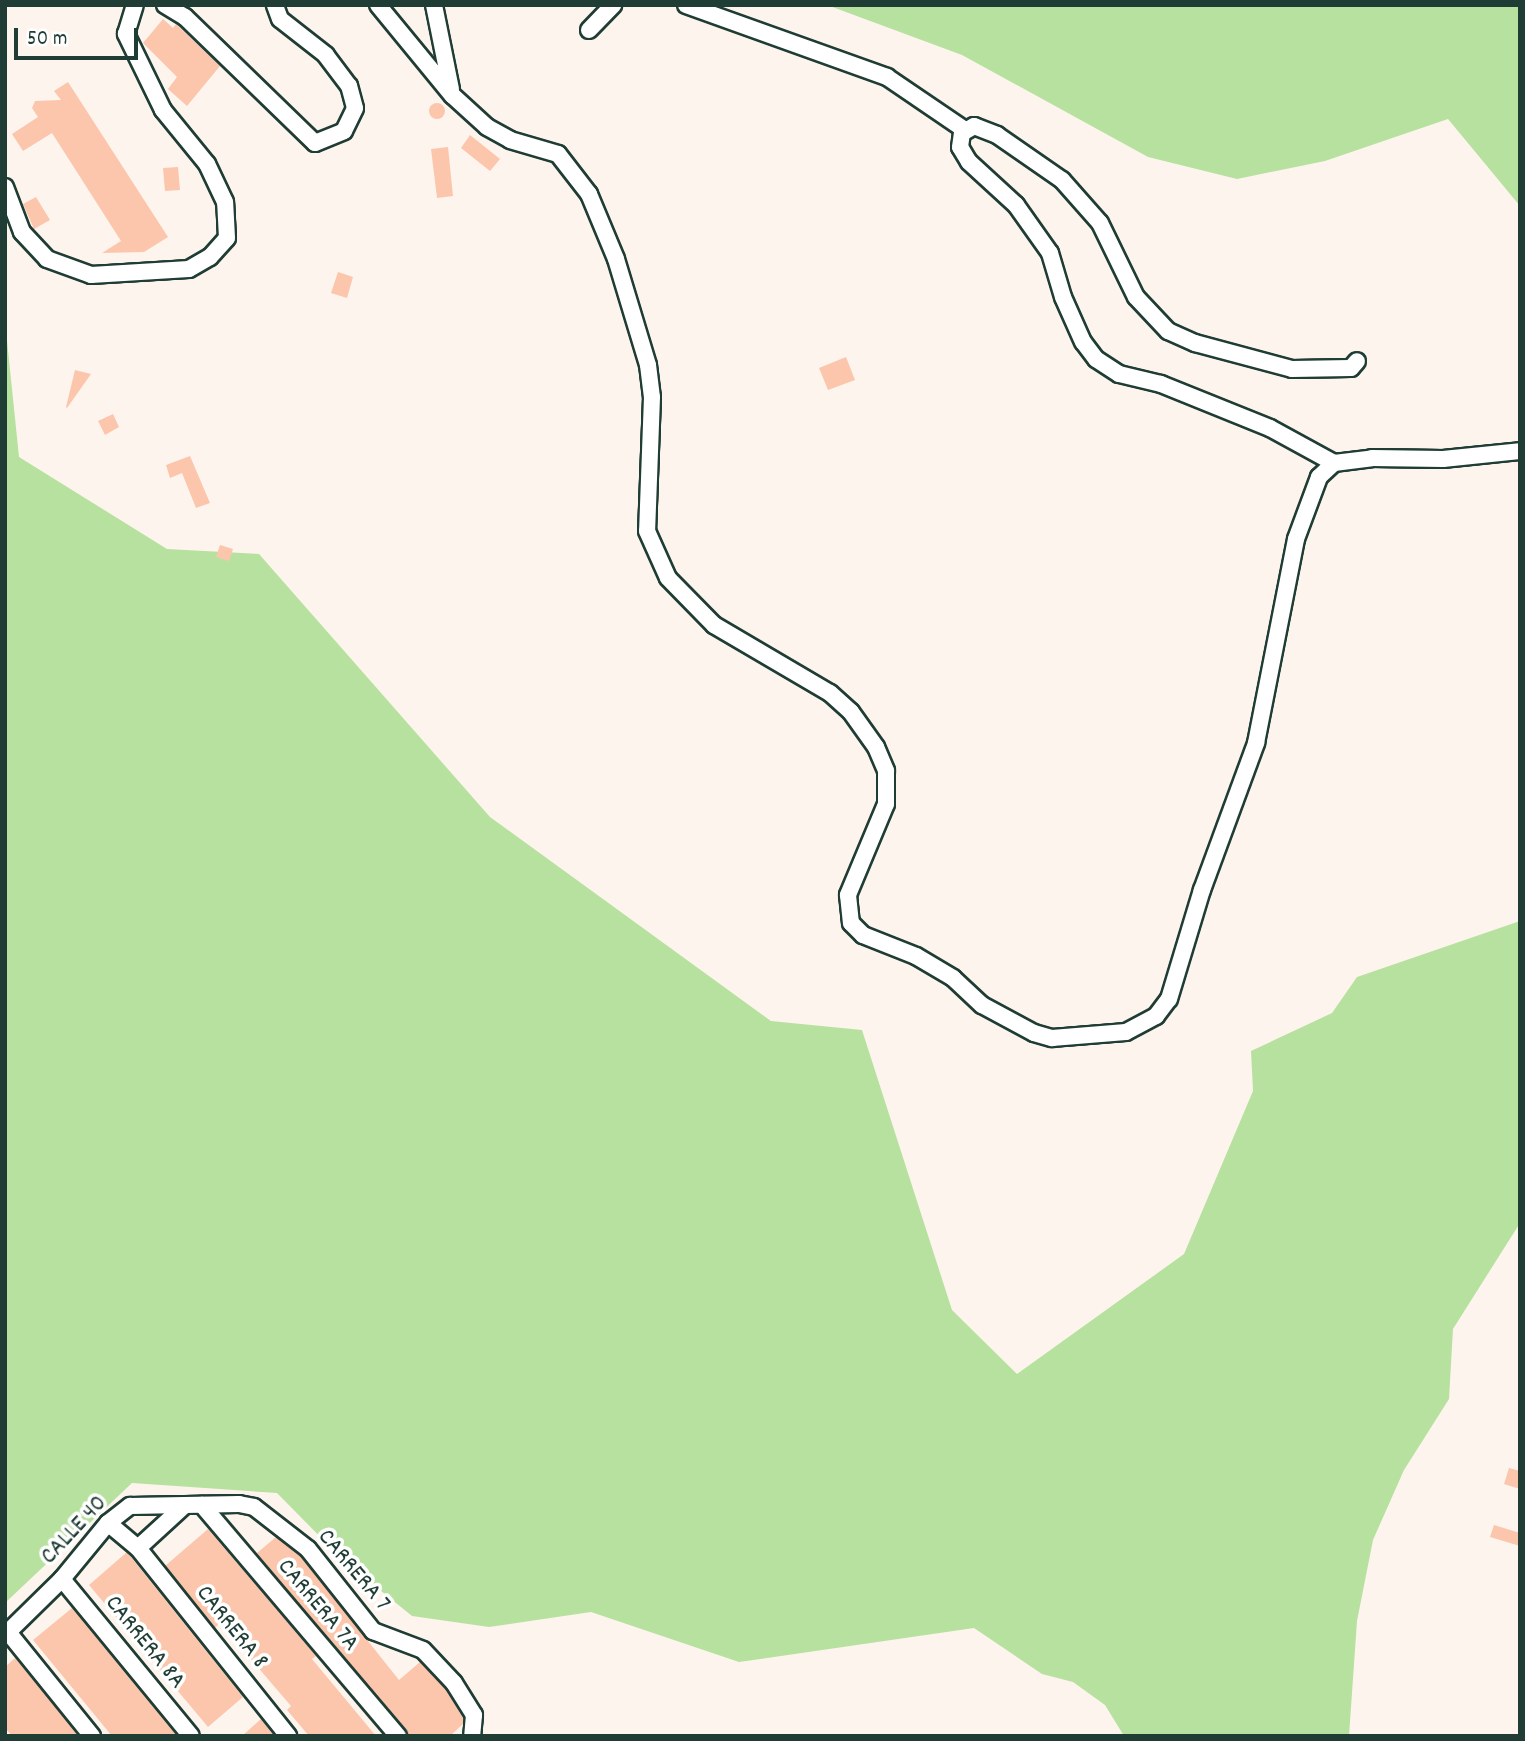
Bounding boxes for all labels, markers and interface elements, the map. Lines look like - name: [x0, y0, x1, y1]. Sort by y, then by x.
- scale bar: [18, 14, 142, 58]
- text: 50 m: [27, 25, 67, 55]
- street label: CALLE 40: [36, 1490, 114, 1572]
- street label: CARRERA 7: [310, 1524, 396, 1618]
- street label: CARRERA 7A: [270, 1554, 364, 1658]
- street label: CARRERA 8: [189, 1580, 273, 1676]
- street label: CARRERA 8A: [97, 1590, 191, 1696]

